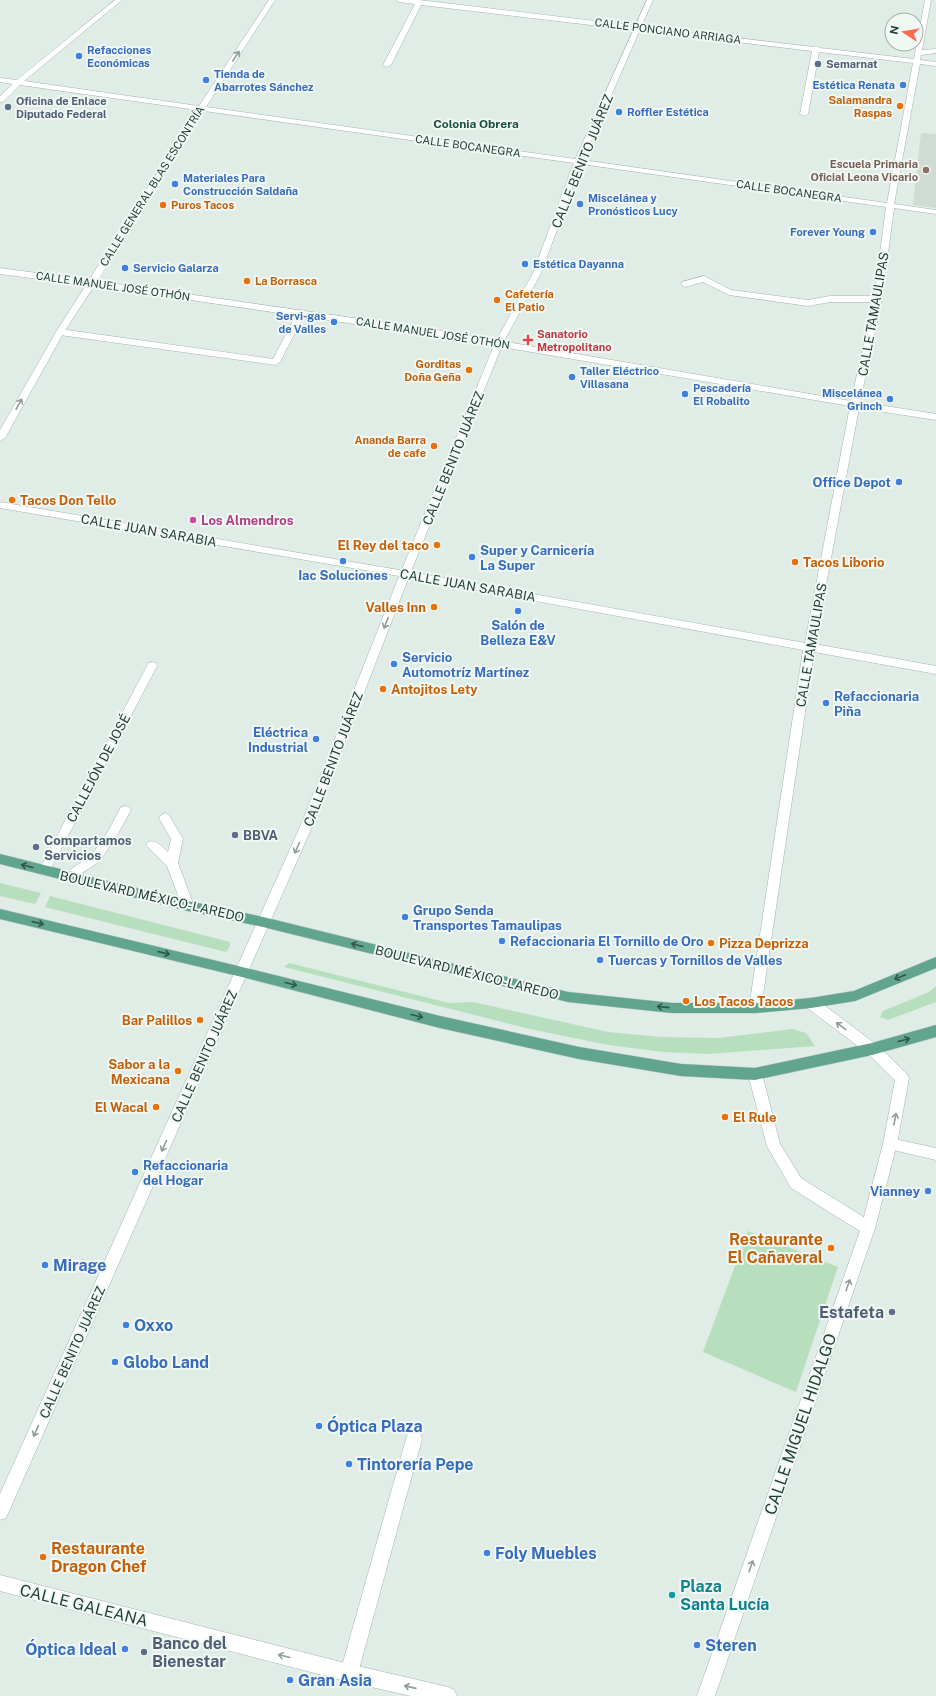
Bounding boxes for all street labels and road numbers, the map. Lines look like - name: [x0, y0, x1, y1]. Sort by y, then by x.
- street label: CALLE PONCIANO ARRIAGA: [594, 16, 742, 46]
- street label: CALLE BENITO JUÁREZ: [548, 92, 616, 230]
- street label: CALLE GENERAL BLAS ESCONTRÍA: [97, 103, 207, 268]
- street label: CALLE BOCANEGRA: [414, 133, 522, 159]
- street label: CALLE BOCANEGRA: [735, 178, 843, 204]
- street label: CALLE TAMAULIPAS: [855, 251, 892, 377]
- street label: CALLE MANUEL JOSÉ OTHÓN: [35, 268, 191, 303]
- street label: CALLE MANUEL JOSÉ OTHÓN: [355, 314, 511, 351]
- street label: CALLE BENITO JUÁREZ: [419, 389, 487, 527]
- street label: CALLE JUAN SARABIA: [80, 511, 218, 550]
- street label: CALLE JUAN SARABIA: [399, 566, 537, 605]
- street label: CALLE TAMAULIPAS: [793, 582, 830, 708]
- street label: CALLE BENITO JUÁREZ: [300, 689, 366, 829]
- street label: CALLEJÓN DE JOSÉ: [63, 711, 133, 825]
- street label: BOULEVARD MÉXICO-LAREDO: [58, 867, 246, 925]
- street label: BOULEVARD MÉXICO-LAREDO: [374, 941, 560, 1003]
- street label: CALLE BENITO JUÁREZ: [168, 987, 240, 1125]
- street label: CALLE BENITO JUÁREZ: [36, 1283, 108, 1421]
- street label: CALLE MIGUEL HIDALGO: [760, 1331, 840, 1517]
- street label: CALLE GALEANA: [18, 1580, 150, 1631]

